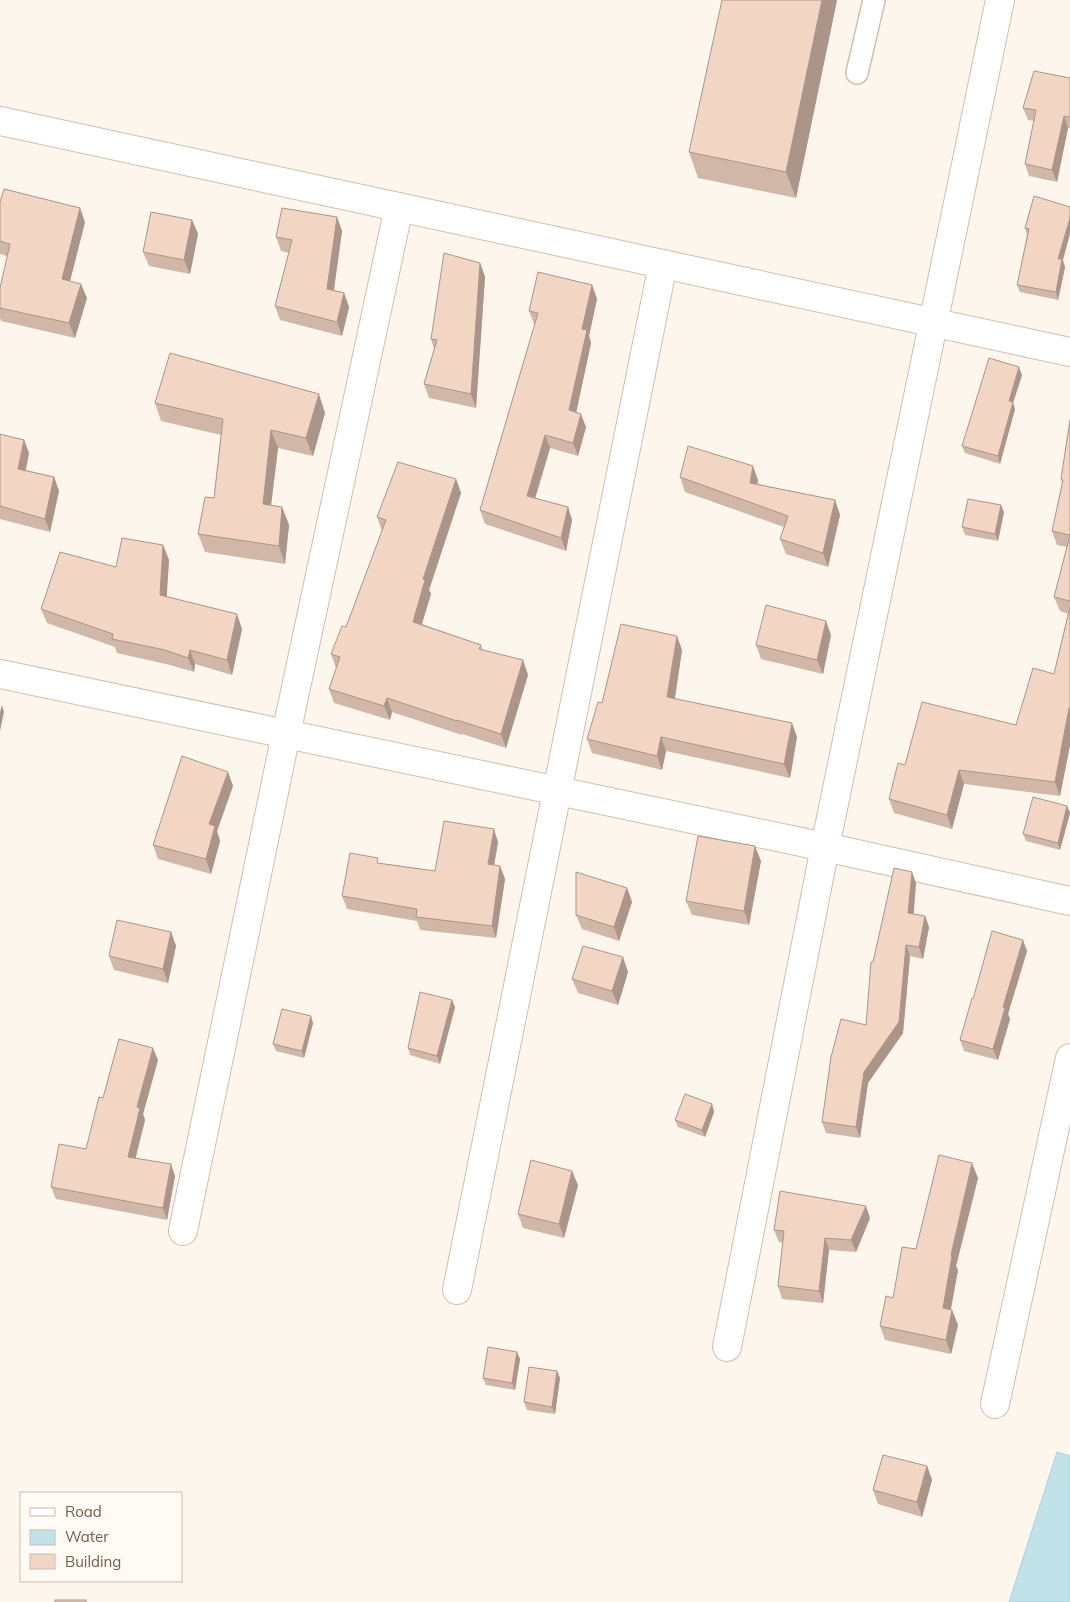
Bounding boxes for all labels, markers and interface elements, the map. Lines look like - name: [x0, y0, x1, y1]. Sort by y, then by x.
- legend: [20, 1492, 182, 1582]
- text: Road: [65, 1502, 102, 1521]
- text: Water: [65, 1527, 109, 1546]
- text: Building: [65, 1552, 121, 1571]

